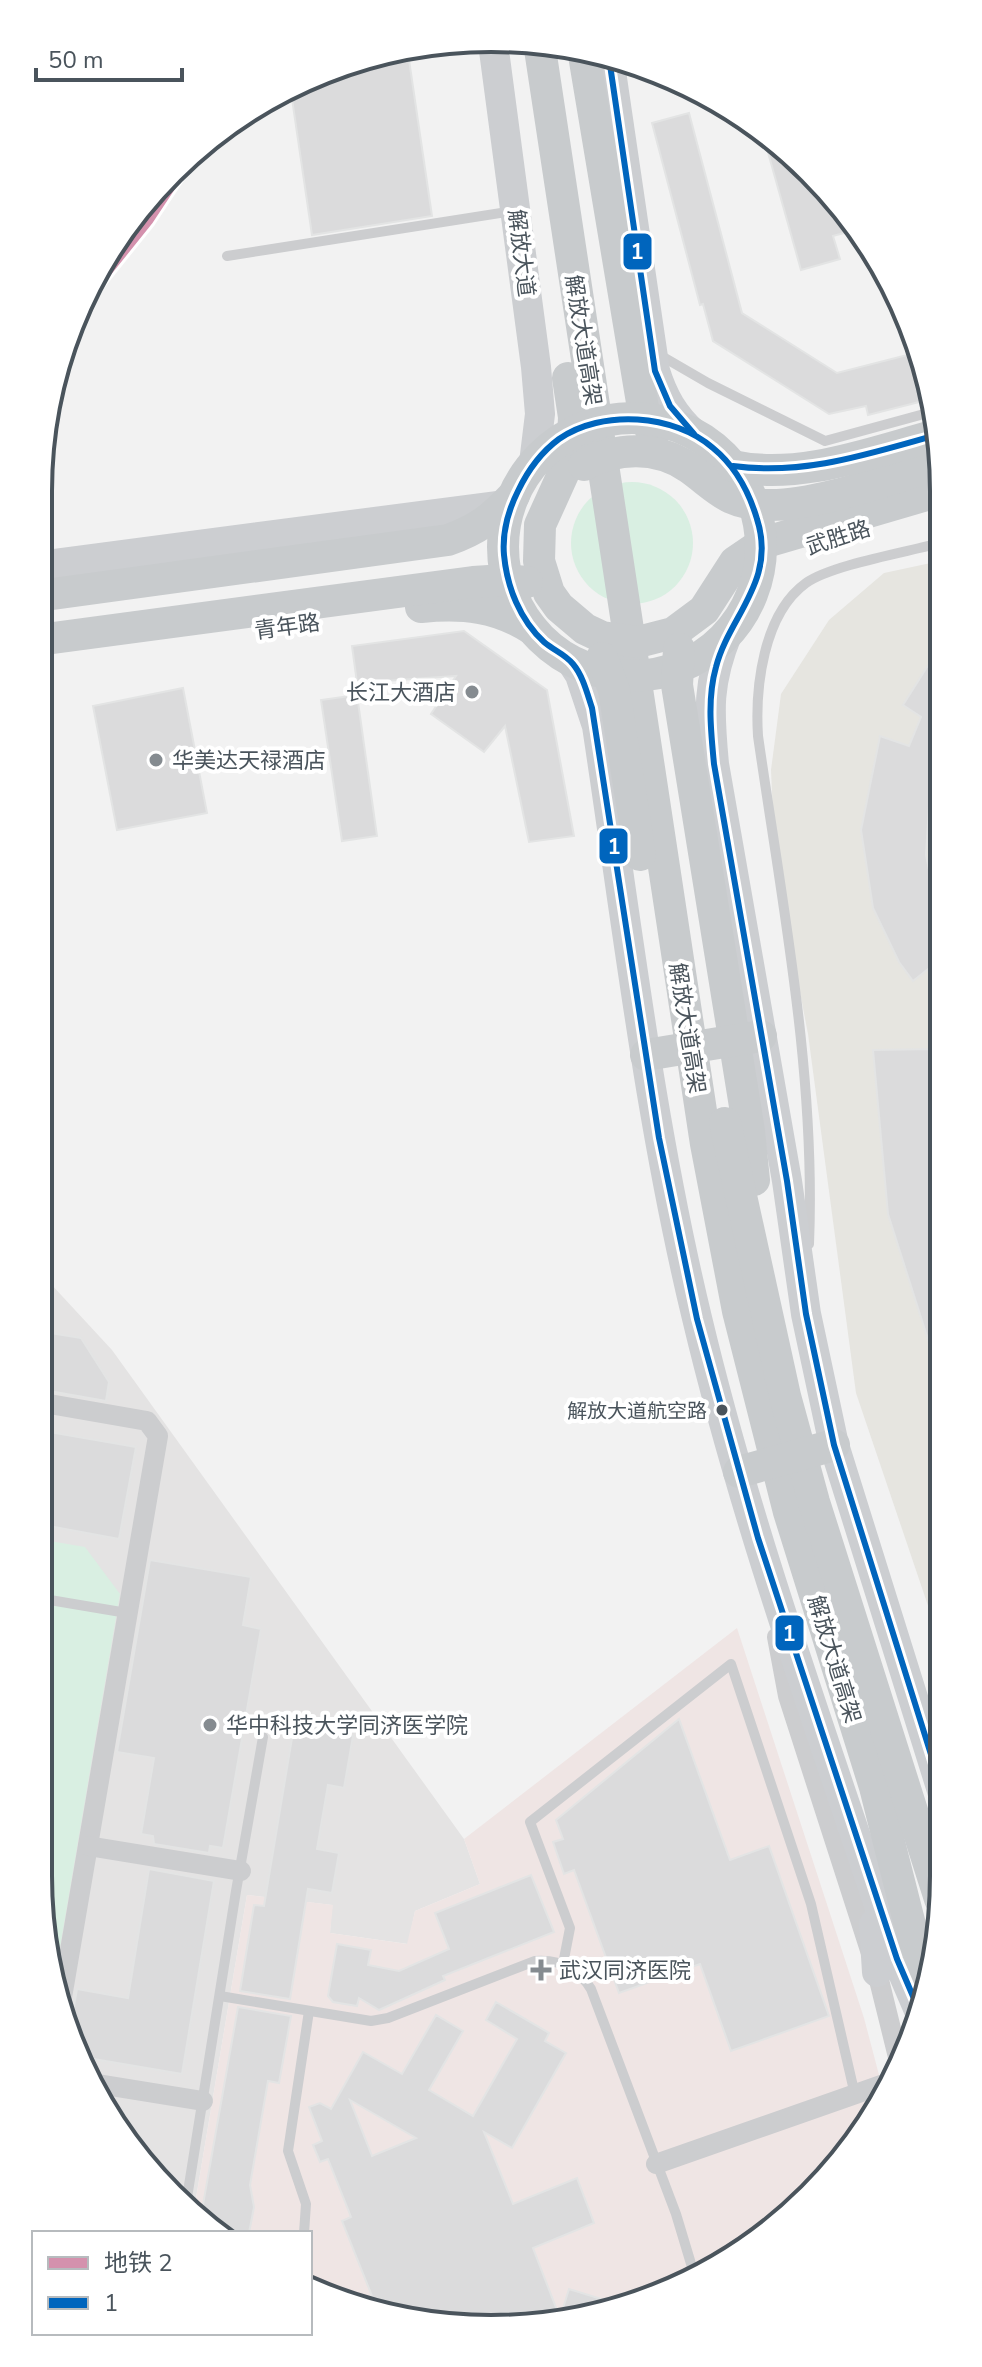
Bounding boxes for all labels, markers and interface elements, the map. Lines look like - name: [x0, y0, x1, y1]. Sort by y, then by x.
- scale bar: [36, 32, 182, 82]
- text: 50 m: [48, 44, 104, 76]
- street label: 解放大道: [501, 208, 541, 299]
- line badge: 1: [622, 232, 653, 271]
- text: 1: [630, 237, 644, 267]
- street label: 解放大道高架: [558, 273, 608, 408]
- street label: 武胜路: [802, 513, 874, 562]
- street label: 青年路: [252, 608, 322, 646]
- place label: 长江大酒店: [346, 678, 456, 708]
- marker: 长江大酒店: [463, 683, 481, 701]
- place label: 华美达天禄酒店: [172, 746, 326, 776]
- marker: 华美达天禄酒店: [147, 751, 165, 769]
- line badge: 1: [598, 827, 629, 865]
- text: 1: [607, 832, 621, 862]
- street label: 解放大道高架: [662, 961, 712, 1096]
- place label: 解放大道航空路: [567, 1398, 707, 1425]
- marker: 解放大道航空路: [714, 1402, 730, 1418]
- street label: 解放大道高架: [800, 1592, 868, 1727]
- line badge: 1: [774, 1614, 805, 1652]
- text: 1: [782, 1619, 796, 1649]
- place label: 华中科技大学同济医学院: [226, 1711, 468, 1741]
- marker: 华中科技大学同济医学院: [201, 1716, 219, 1734]
- place label: 武汉同济医院: [559, 1956, 691, 1986]
- marker: 武汉同济医院: [530, 1959, 552, 1981]
- legend: [32, 2231, 312, 2335]
- text: 地铁 2: [104, 2247, 173, 2279]
- text: 1: [104, 2287, 118, 2319]

